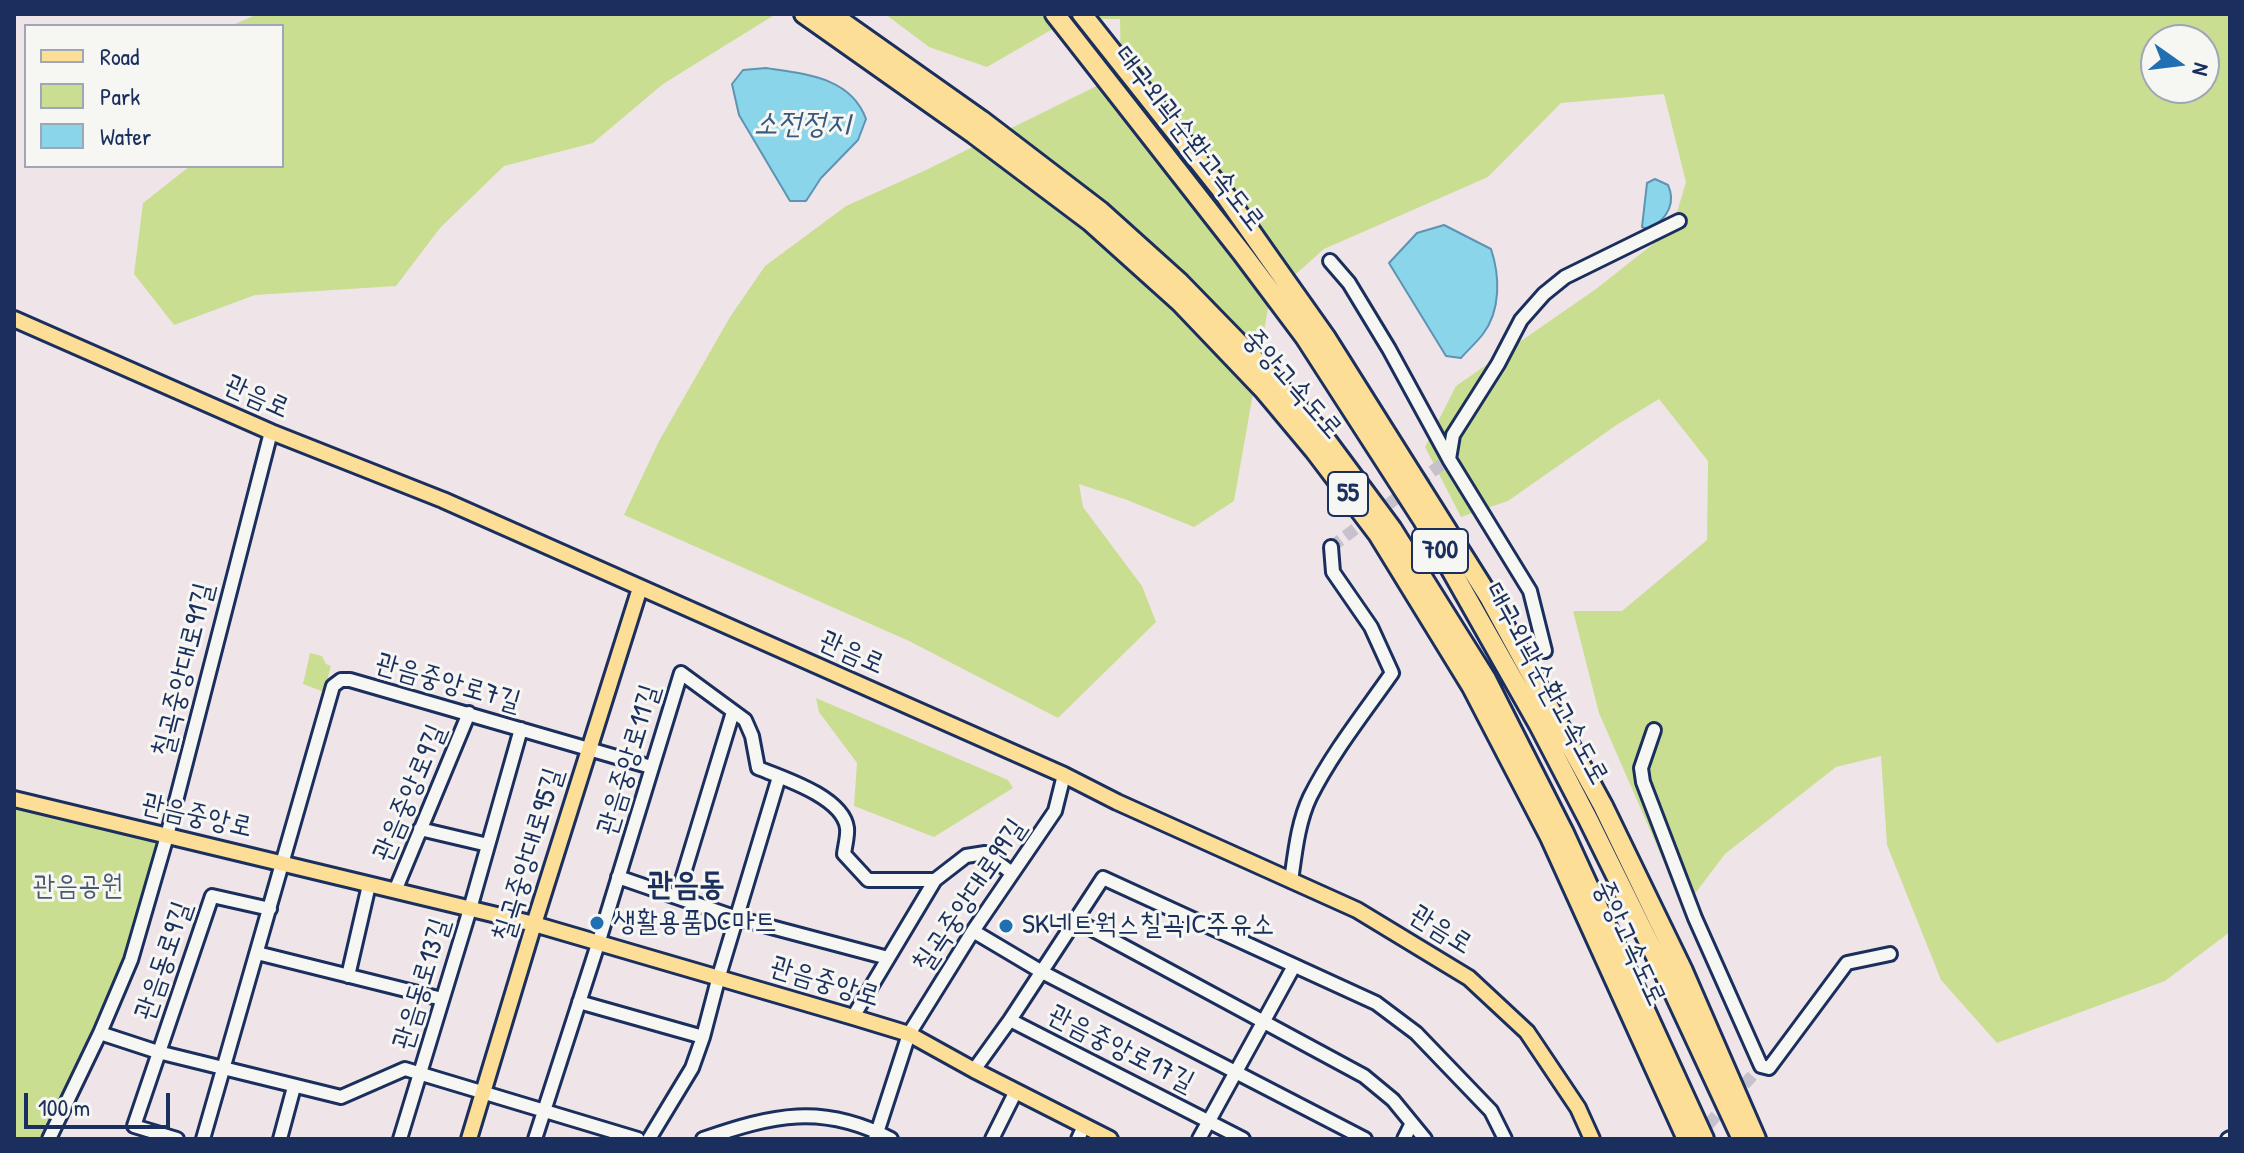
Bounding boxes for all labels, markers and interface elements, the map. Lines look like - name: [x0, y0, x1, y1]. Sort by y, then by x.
- legend: [24, 24, 284, 168]
- north arrow: [2140, 24, 2220, 104]
- text: Road: [100, 40, 139, 72]
- street label: 대구외곽순환고속도로: [1106, 40, 1272, 238]
- text: N: [2185, 60, 2217, 79]
- text: Park: [100, 80, 140, 112]
- water label: 소전정지: [754, 107, 850, 143]
- text: Water: [100, 120, 151, 152]
- street label: 중앙고속도로: [1235, 322, 1349, 446]
- street label: 관음로: [219, 368, 295, 426]
- road number: 55: [1328, 472, 1368, 516]
- road number: 700: [1412, 529, 1468, 573]
- street label: 대구외곽순환고속도로: [1477, 577, 1615, 791]
- street label: 칠곡중앙대로91길: [146, 580, 222, 760]
- street label: 관음로: [814, 624, 890, 682]
- street label: 관음중앙로7길: [372, 646, 524, 720]
- street label: 관음중앙로11길: [590, 681, 668, 839]
- street label: 관음중앙로9길: [366, 719, 454, 867]
- street label: 칠곡중앙대로95길: [487, 764, 571, 946]
- street label: 관음중앙로: [138, 787, 256, 845]
- street label: 칠곡중앙대로99길: [906, 813, 1034, 979]
- district label: 관음동: [647, 866, 725, 904]
- park label: 관음공원: [33, 870, 123, 904]
- street label: 중앙고속도로: [1585, 875, 1673, 1011]
- street label: 관음동로9길: [128, 897, 200, 1025]
- street label: 관음로: [1403, 898, 1479, 962]
- place label: 생활용품DC마트: [613, 906, 777, 940]
- place label: SK네트웍스칠곡IC주유소: [1022, 909, 1274, 943]
- street label: 관음동로13길: [386, 914, 458, 1054]
- marker: 생활용품DC마트: [588, 914, 606, 932]
- marker: SK네트웍스칠곡IC주유소: [997, 917, 1015, 935]
- street label: 관음중앙로: [766, 949, 884, 1015]
- street label: 관음중앙로17길: [1042, 998, 1200, 1100]
- scale bar: [28, 1077, 174, 1127]
- text: 100 m: [38, 1091, 90, 1123]

